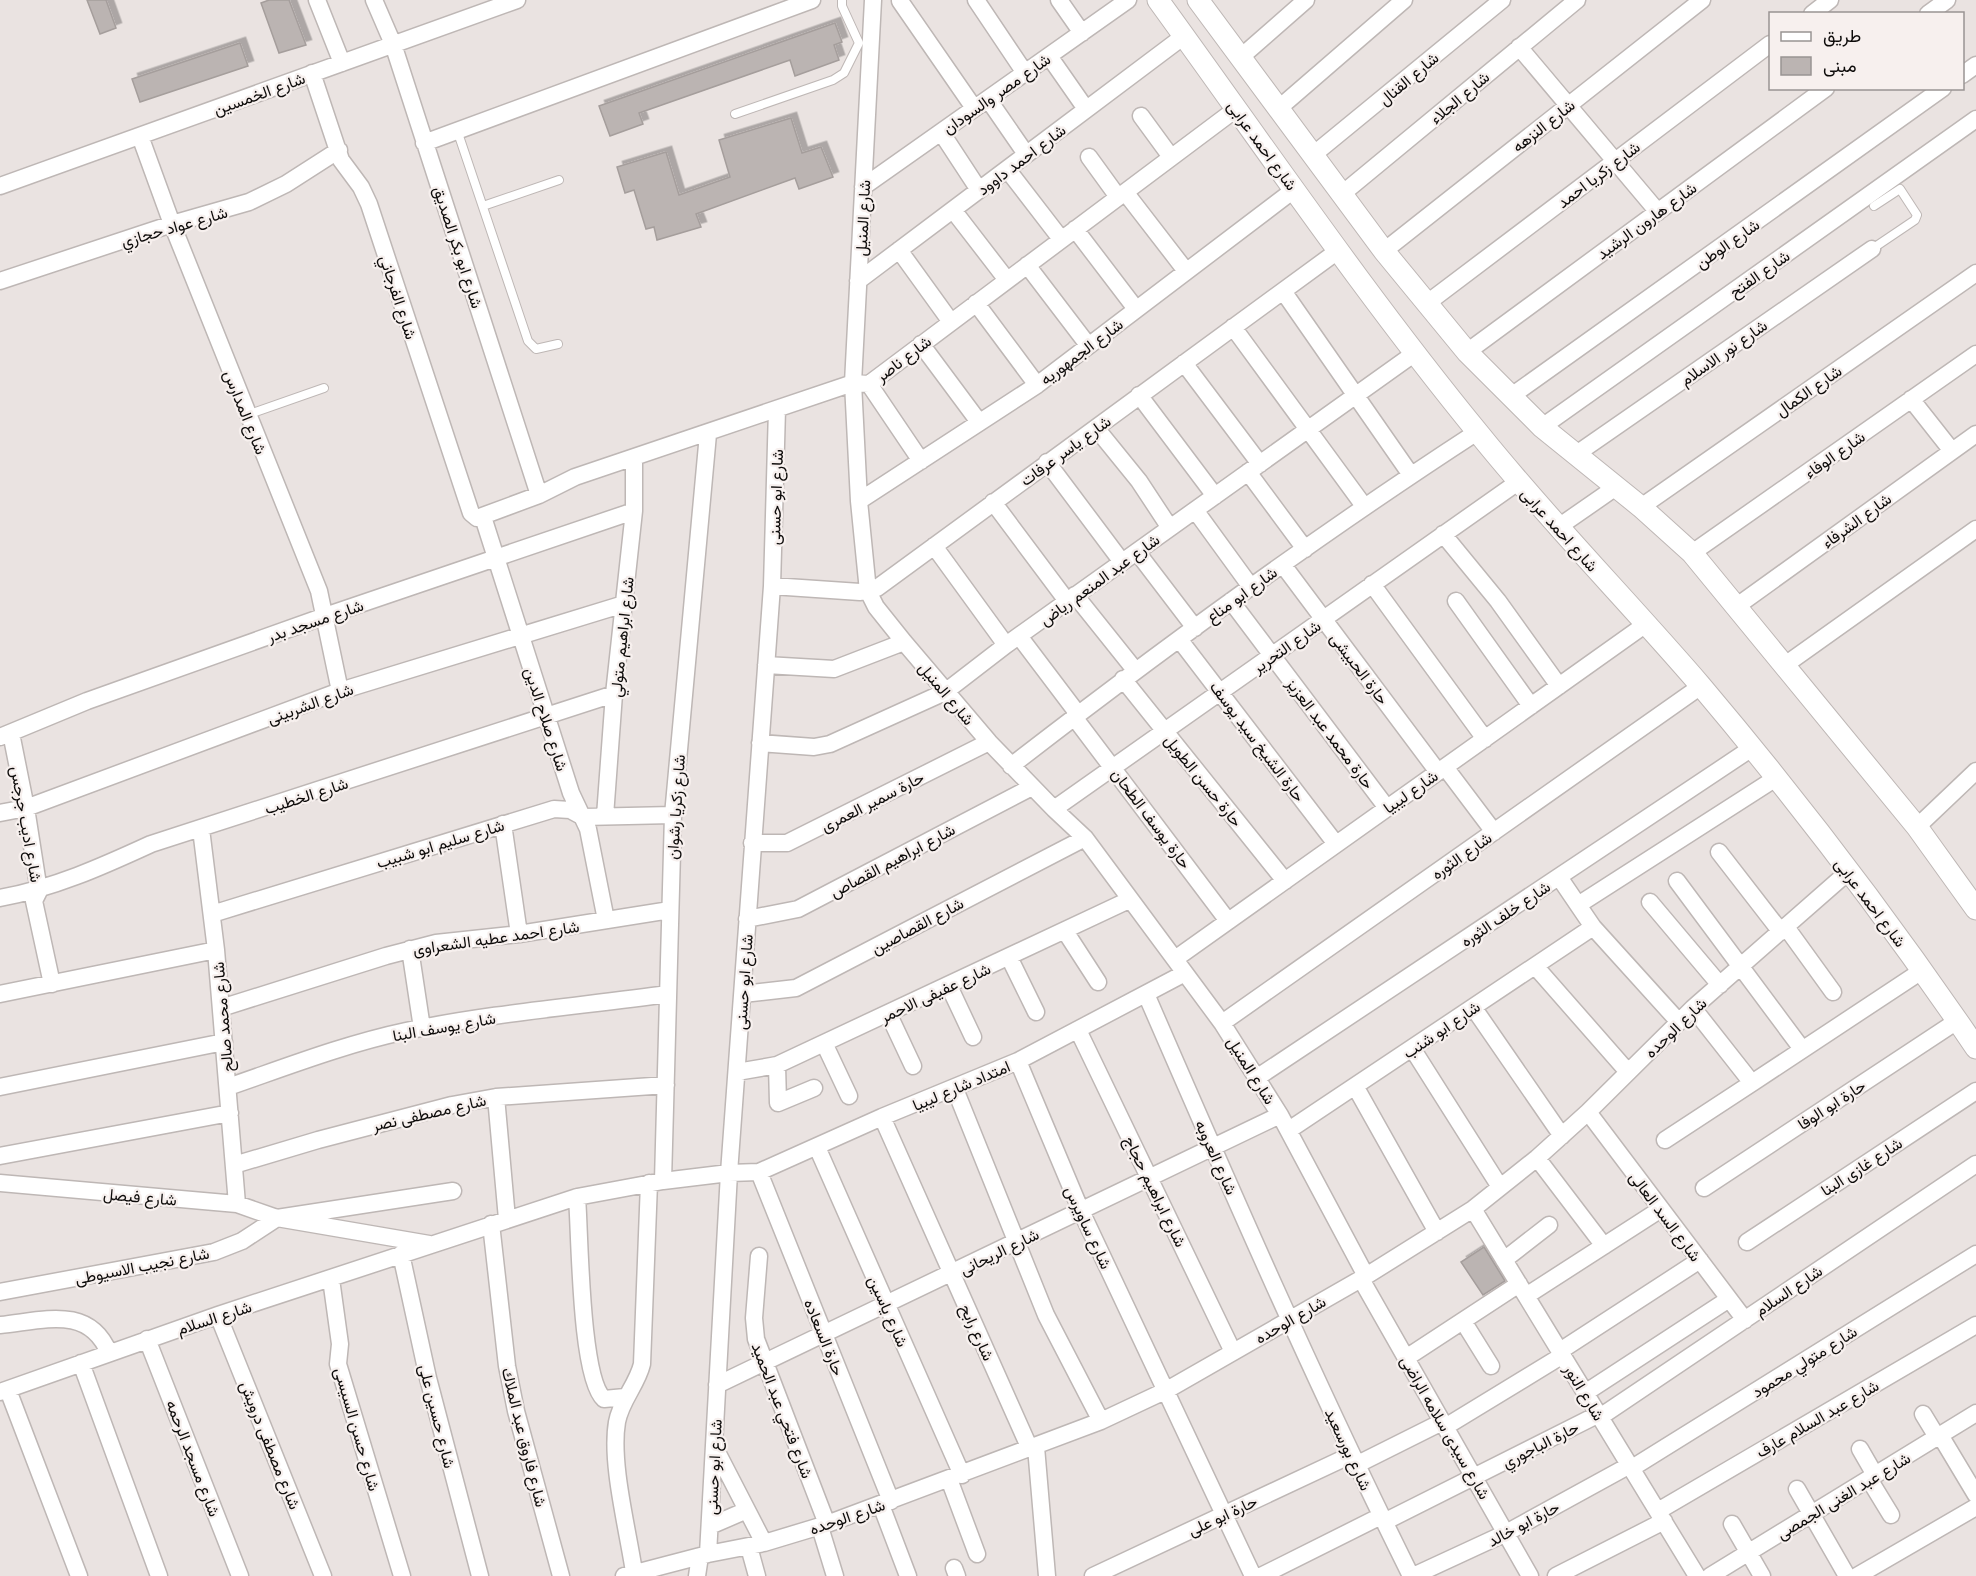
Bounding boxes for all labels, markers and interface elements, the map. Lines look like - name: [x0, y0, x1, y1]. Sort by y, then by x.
- legend: [1769, 12, 1964, 90]
- text: طريق: [1823, 24, 1861, 47]
- street label: شارع القنال: [1374, 47, 1444, 111]
- street label: شارع مصر والسودان: [938, 49, 1055, 140]
- text: مبنى: [1823, 54, 1857, 77]
- street label: شارع الجلاء: [1425, 67, 1494, 130]
- street label: شارع الخمسين: [211, 68, 308, 121]
- street label: شارع النزهه: [1508, 95, 1580, 158]
- street label: شارع احمد عرابى: [1222, 96, 1302, 195]
- street label: شارع احمد داوود: [973, 120, 1071, 201]
- street label: شارع زكريا احمد: [1553, 137, 1645, 214]
- street label: شارع هارون الرشيد: [1592, 177, 1702, 265]
- street label: شارع المنيل: [851, 179, 876, 257]
- street label: شارع ابو بكر الصديق: [427, 184, 488, 311]
- street label: شارع عواد حجازي: [119, 202, 231, 255]
- street label: شارع الوطن: [1691, 214, 1764, 274]
- street label: شارع الفتح: [1725, 245, 1795, 303]
- street label: شارع الفرجاني: [372, 253, 422, 343]
- street label: شارع الجمهوريه: [1036, 314, 1128, 391]
- street label: شارع نور الاسلام: [1676, 315, 1772, 392]
- street label: شارع ناصر: [871, 331, 936, 388]
- street label: شارع الكمال: [1771, 360, 1846, 422]
- street label: شارع المدارس: [218, 367, 272, 458]
- street label: شارع ياسر عرفات: [1016, 411, 1116, 492]
- street label: شارع الوفاء: [1800, 426, 1870, 484]
- street label: شارع ابو حسنى: [764, 449, 789, 545]
- street label: شارع احمد عرابى: [1515, 483, 1603, 577]
- street label: شارع الشرفاء: [1818, 488, 1896, 554]
- street label: شارع عبد المنعم رياض: [1035, 529, 1164, 631]
- street label: شارع ابو مناع: [1202, 562, 1282, 629]
- street label: شارع ابراهيم متولي: [605, 576, 642, 699]
- street label: شارع مسجد بدر: [263, 595, 367, 649]
- street label: شارع التحرير: [1247, 616, 1326, 680]
- street label: حارة الحبيشى: [1325, 628, 1393, 709]
- street label: شارع المنيل: [913, 658, 979, 730]
- street label: شارع صلاح الدين: [518, 665, 573, 774]
- street label: حارة محمد عبد العزيز: [1281, 673, 1379, 794]
- street label: حارة الشيخ سيد يوسف: [1204, 677, 1310, 807]
- street label: شارع الشربينى: [264, 679, 357, 730]
- street label: حارة حسن الطويل: [1159, 730, 1247, 831]
- street label: شارع زكريا رشوان: [662, 754, 691, 860]
- street label: شارع اديب جرجس: [4, 764, 47, 884]
- street label: حارة يوسف الطحان: [1107, 764, 1196, 873]
- street label: شارع ليبيا: [1379, 765, 1443, 819]
- street label: حارة سمير العمرى: [817, 767, 928, 837]
- street label: شارع الخطيب: [262, 773, 351, 820]
- street label: شارع سليم ابو شبيب: [374, 815, 507, 874]
- street label: شارع ابراهيم القصاص: [826, 819, 959, 904]
- street label: شارع الثوره: [1427, 827, 1496, 885]
- street label: شارع احمد عرابى: [1829, 854, 1911, 952]
- street label: شارع خلف الثوره: [1457, 876, 1555, 952]
- street label: شارع القصاصين: [868, 893, 968, 960]
- street label: شارع احمد عطيه الشعراوى: [411, 916, 581, 961]
- street label: شارع ابو حسنى: [730, 933, 759, 1031]
- street label: شارع عفيفى الاحمر: [876, 958, 995, 1029]
- street label: شارع محمد صالح: [208, 961, 239, 1073]
- street label: شارع الوحده: [1640, 993, 1712, 1063]
- street label: شارع ابو شنب: [1399, 996, 1485, 1064]
- street label: شارع يوسف البنا: [391, 1008, 498, 1047]
- street label: شارع المنيل: [1221, 1033, 1280, 1109]
- street label: امتداد شارع ليبيا: [909, 1056, 1014, 1117]
- street label: حارة ابو الوفا: [1793, 1075, 1870, 1135]
- street label: شارع مصطفى نصر: [369, 1090, 488, 1137]
- street label: شارع العروبه: [1189, 1117, 1242, 1199]
- street label: شارع ابراهيم حجاج: [1118, 1132, 1191, 1251]
- street label: شارع غازى البنا: [1817, 1133, 1907, 1202]
- street label: شارع السد العالى: [1624, 1167, 1706, 1266]
- street label: شارع ساويرس: [1059, 1182, 1117, 1273]
- street label: شارع فيصل: [102, 1183, 178, 1212]
- street label: شارع الريحانى: [956, 1224, 1043, 1281]
- street label: شارع نجيب الاسيوطى: [73, 1243, 211, 1290]
- street label: شارع السلام: [1751, 1261, 1827, 1322]
- street label: شارع ياسين: [862, 1272, 913, 1351]
- street label: شارع الوحده: [1251, 1291, 1330, 1349]
- street label: شارع السلام: [174, 1296, 255, 1341]
- street label: حارة السعاده: [799, 1296, 849, 1379]
- street label: شارع رابح: [954, 1301, 999, 1365]
- street label: شارع متولي محمود: [1748, 1321, 1863, 1405]
- street label: شارع فتحي عبد الحميد: [744, 1339, 818, 1482]
- street label: شارع سيدى سلامه الراضى: [1395, 1352, 1495, 1504]
- street label: شارع النور: [1558, 1359, 1609, 1425]
- street label: شارع حسين على: [413, 1362, 460, 1471]
- street label: شارع حسن السيسى: [328, 1365, 385, 1494]
- street label: شارع فاروق عبد الملاك: [496, 1365, 552, 1509]
- street label: شارع عبد السلام عارف: [1752, 1375, 1883, 1463]
- street label: شارع مصطفى درويش: [234, 1378, 305, 1513]
- street label: شارع مسجد الرحمه: [160, 1397, 225, 1520]
- street label: شارع بورسعيد: [1319, 1405, 1376, 1494]
- street label: حارة الباجوري: [1499, 1416, 1584, 1476]
- street label: شارع ابو حسنى: [701, 1419, 728, 1516]
- street label: شارع عبد الغنى الجمصى: [1773, 1448, 1915, 1545]
- street label: حارة ابو على: [1184, 1491, 1261, 1541]
- street label: شارع الوحده: [807, 1494, 888, 1541]
- street label: حارة ابو خالد: [1484, 1496, 1563, 1552]

